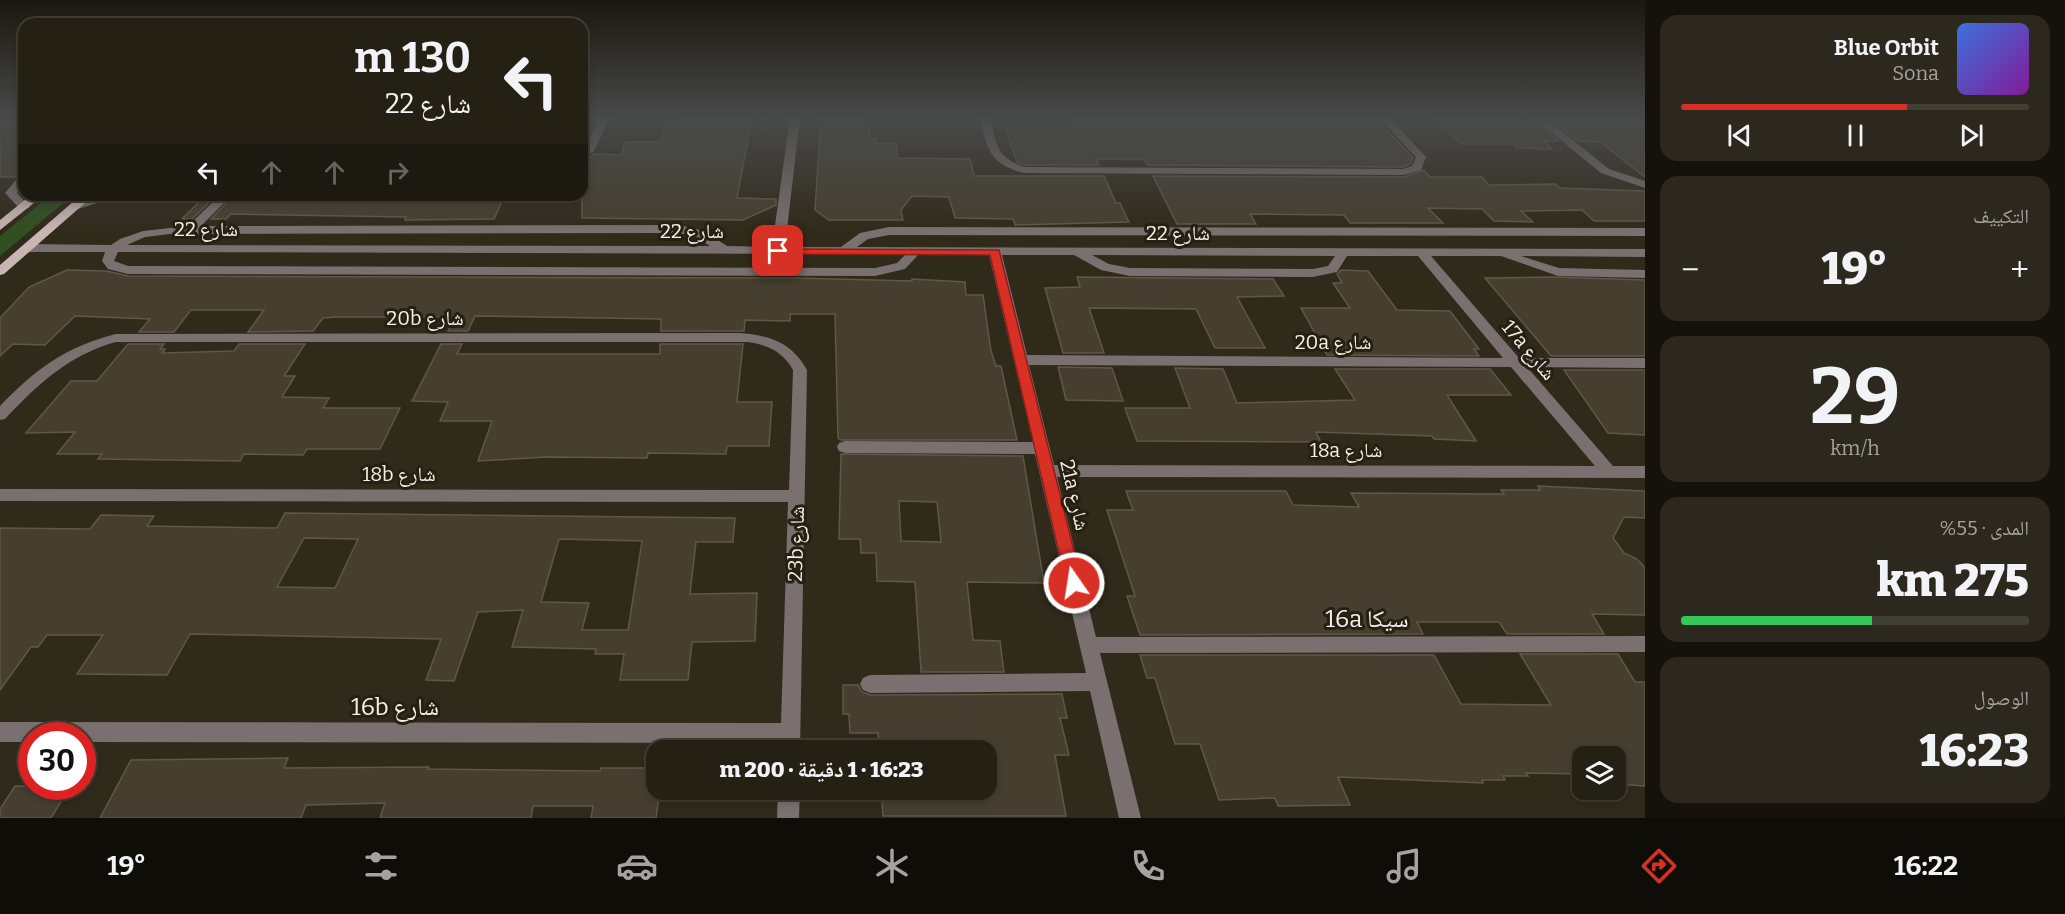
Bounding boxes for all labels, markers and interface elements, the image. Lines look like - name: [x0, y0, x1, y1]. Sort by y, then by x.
- text: 130 m: [354, 33, 471, 83]
- text: Blue Orbit: [1834, 34, 1939, 61]
- icon: left: [492, 42, 570, 120]
- text: Sona: [1892, 61, 1939, 85]
- text: شارع 22: [385, 88, 471, 120]
- icon: previous: [1723, 119, 1756, 152]
- icon: pause: [1839, 119, 1872, 152]
- icon: next: [1955, 119, 1988, 152]
- icon: left: [192, 156, 225, 189]
- icon: ahead: [255, 156, 288, 189]
- icon: ahead: [318, 156, 351, 189]
- icon: right: [381, 156, 414, 189]
- text: التكييف: [1973, 204, 2029, 228]
- street label: شارع 22: [174, 217, 238, 242]
- street label: شارع 22: [660, 219, 724, 244]
- street label: شارع 22: [1146, 221, 1210, 246]
- pin: [752, 225, 803, 276]
- icon: arrive: [761, 234, 794, 267]
- text: 19°: [1822, 242, 1888, 296]
- text: −: [1681, 250, 1699, 290]
- text: +: [2010, 250, 2029, 290]
- street label: 20b شارع: [386, 306, 464, 331]
- street label: 17a شارع: [1496, 315, 1561, 386]
- street label: 20a شارع: [1295, 330, 1371, 355]
- text: 29: [1810, 350, 1900, 444]
- text: km/h: [1830, 436, 1880, 460]
- street label: 18a شارع: [1310, 438, 1382, 463]
- street label: 21a شارع: [1054, 457, 1095, 533]
- street label: 18b شارع: [362, 462, 436, 487]
- street label: 23b شارع: [783, 506, 810, 582]
- text: المدى · 55%: [1939, 516, 2029, 540]
- position arrow: [1042, 551, 1106, 615]
- text: 275 km: [1877, 554, 2029, 608]
- street label: 16a سيكا: [1325, 605, 1409, 633]
- text: الوصول: [1974, 686, 2029, 710]
- street label: 16b شارع: [351, 693, 439, 722]
- speed limit sign: 30: [18, 722, 96, 800]
- text: 16:23: [1920, 724, 2029, 778]
- map controls: [1572, 746, 1626, 800]
- button: layers: [1572, 746, 1626, 800]
- text: 16:23 · 1 دقيقة · 200 m: [719, 756, 924, 783]
- icon: filters: [360, 845, 402, 887]
- icon: car: [616, 845, 658, 887]
- icon: climate: [871, 845, 913, 887]
- icon: phone: [1127, 845, 1169, 887]
- icon: music: [1383, 845, 1425, 887]
- icon: directions: [1638, 845, 1680, 887]
- text: 19°: [107, 850, 146, 882]
- text: 16:22: [1894, 850, 1958, 882]

